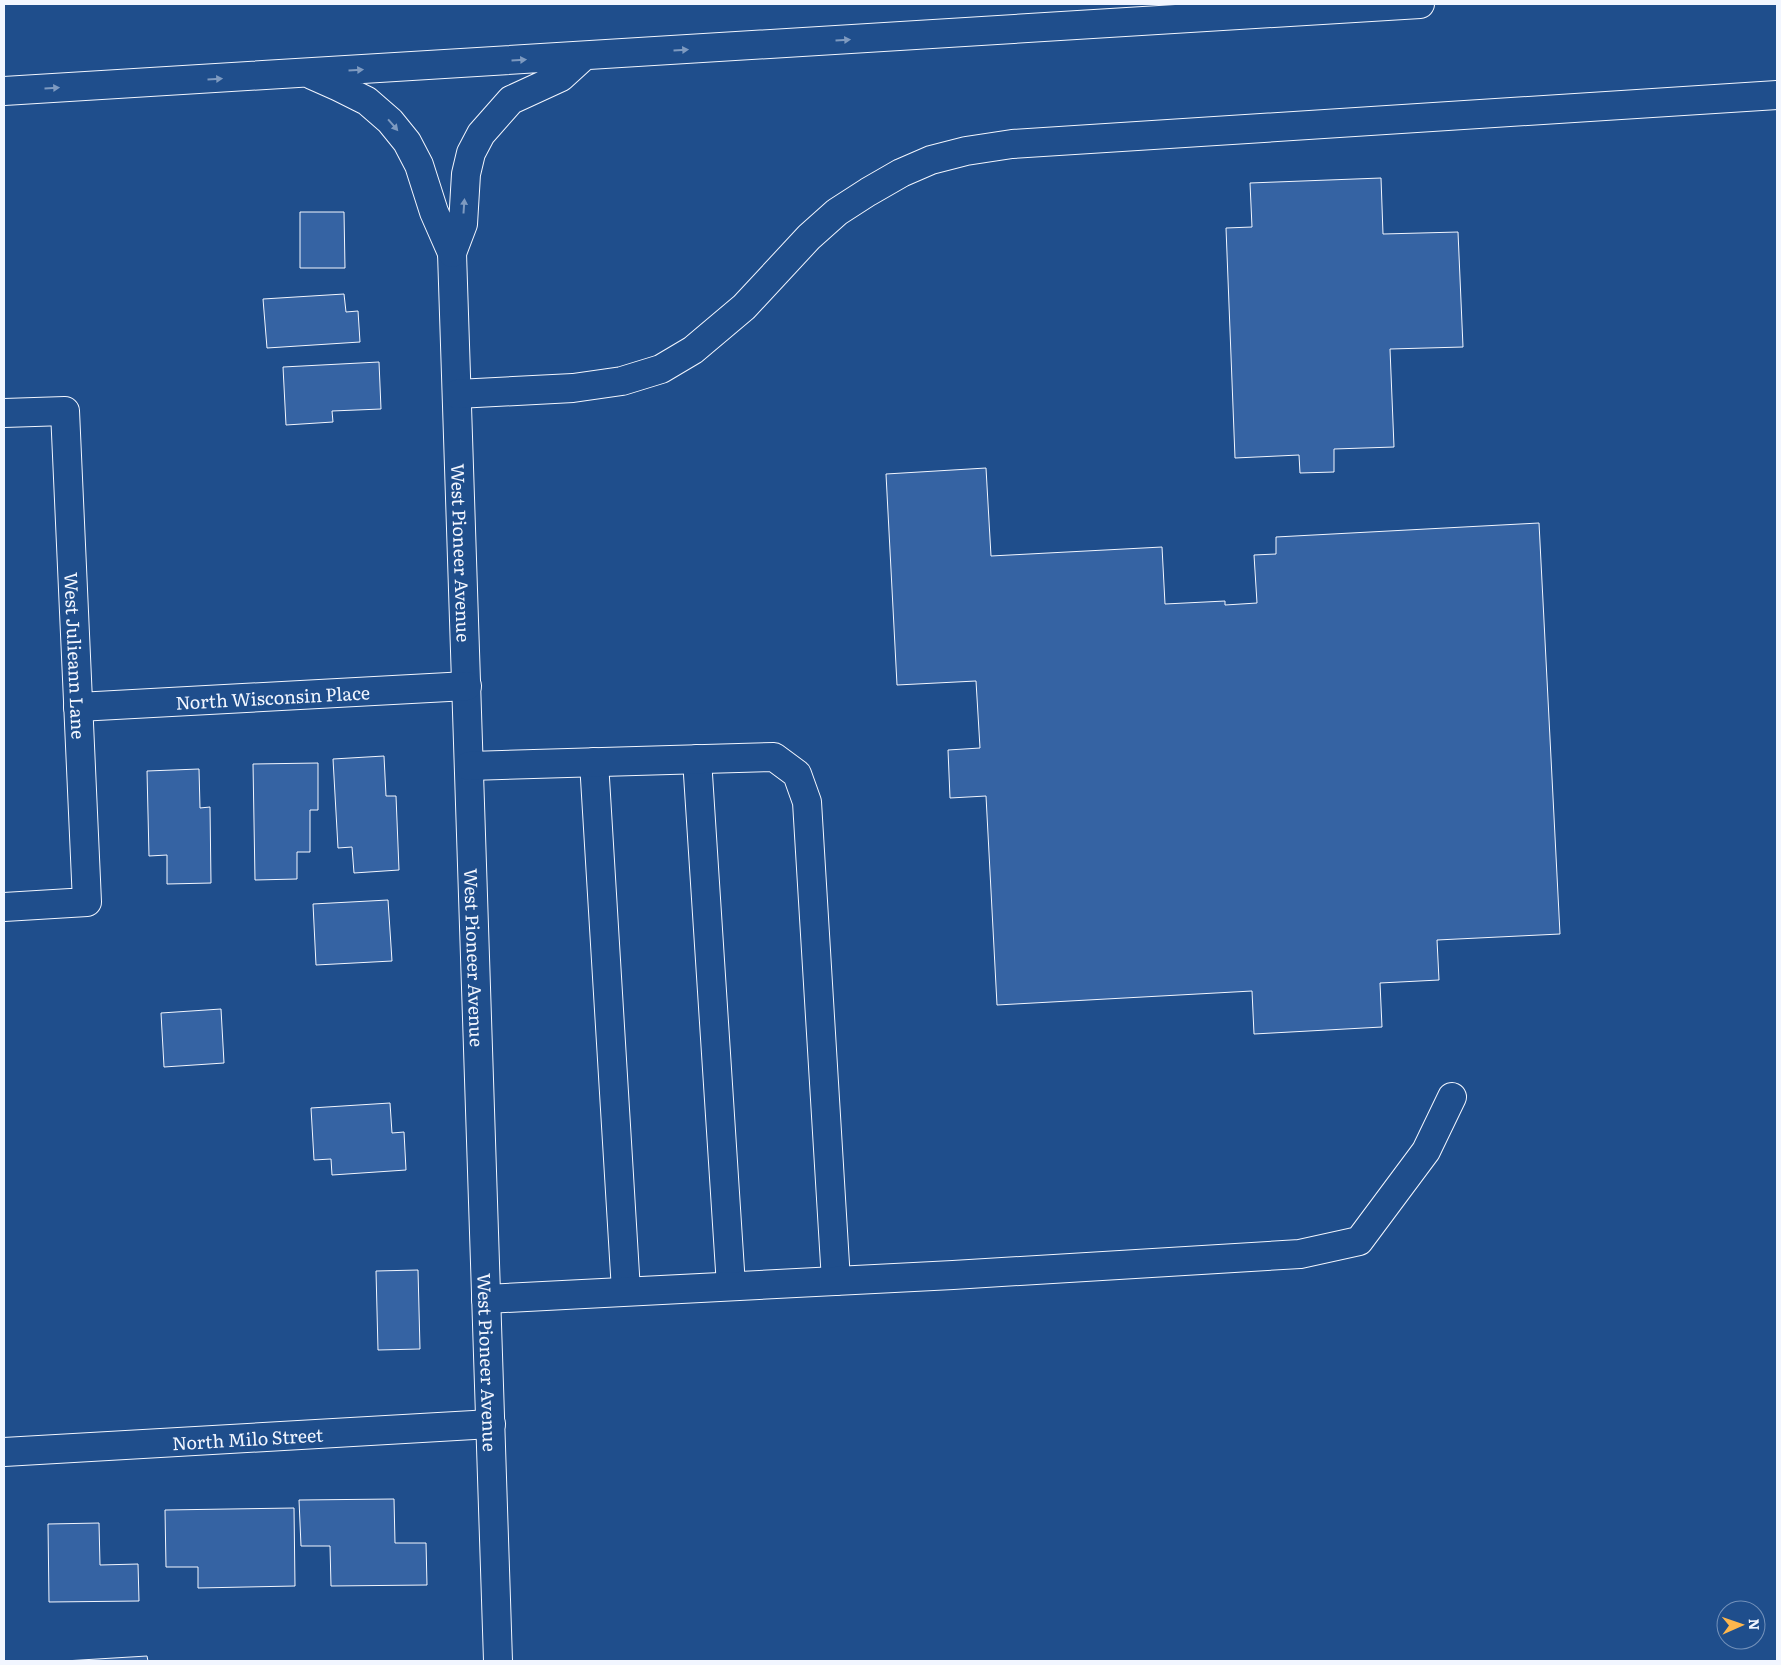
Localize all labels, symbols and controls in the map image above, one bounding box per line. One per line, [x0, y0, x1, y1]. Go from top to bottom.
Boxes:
one-way arrow [835, 36, 851, 44]
one-way arrow [673, 46, 689, 54]
one-way arrow [511, 56, 527, 64]
one-way arrow [349, 66, 365, 74]
one-way arrow [207, 74, 223, 82]
one-way arrow [45, 84, 61, 92]
one-way arrow [387, 119, 399, 131]
one-way arrow [460, 198, 468, 214]
street label: West Pioneer Avenue [445, 463, 478, 643]
street label: West Julieann Lane [59, 572, 93, 740]
street label: North Wisconsin Place [175, 678, 371, 715]
street label: West Pioneer Avenue [459, 868, 491, 1047]
street label: West Pioneer Avenue [472, 1273, 505, 1452]
street label: North Milo Street [171, 1420, 325, 1456]
north arrow [1716, 1600, 1766, 1650]
text: N [1745, 1618, 1765, 1631]

